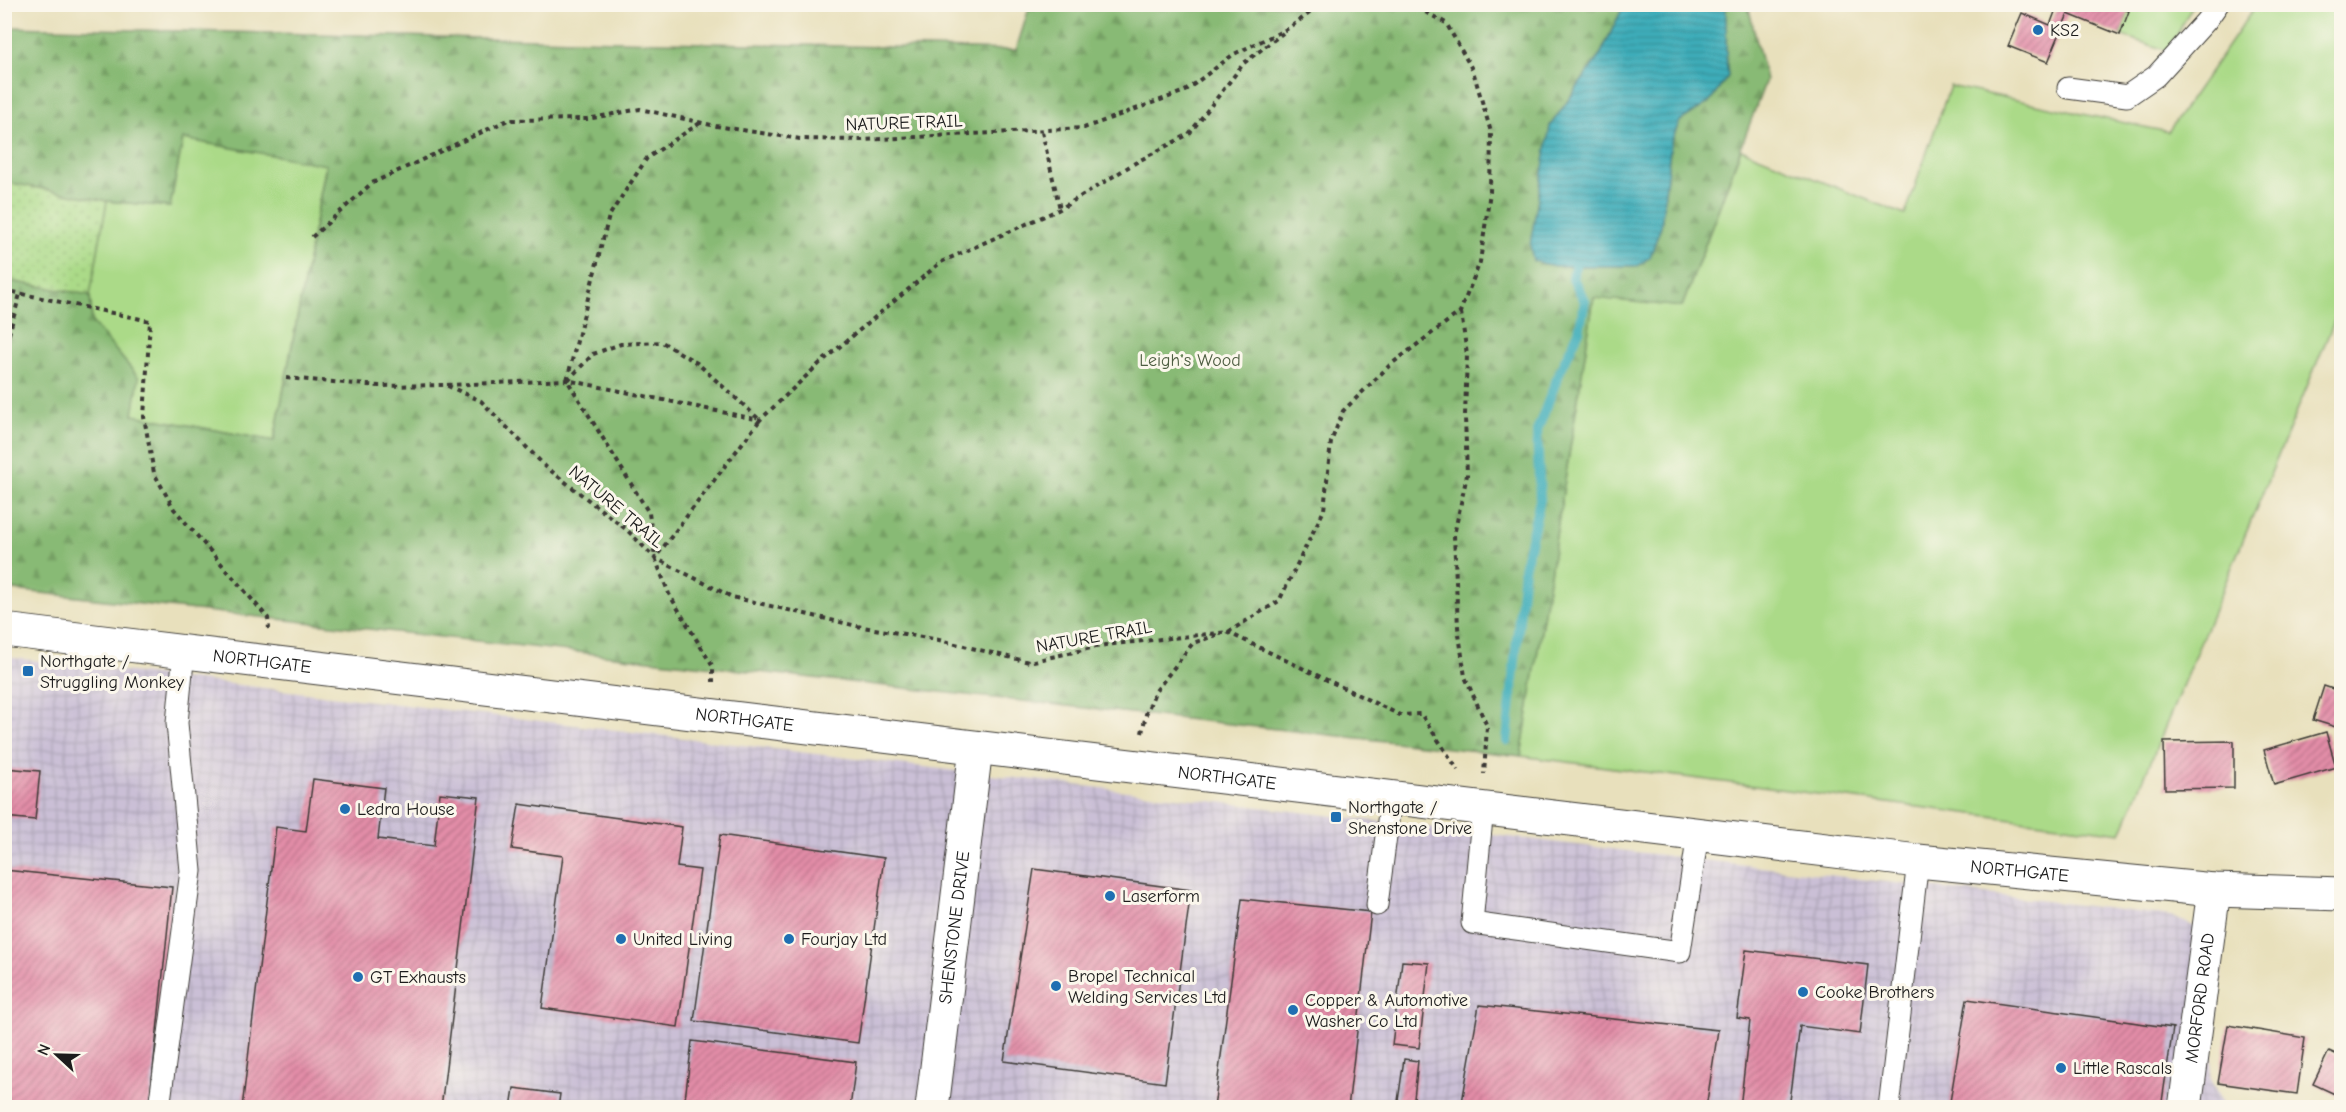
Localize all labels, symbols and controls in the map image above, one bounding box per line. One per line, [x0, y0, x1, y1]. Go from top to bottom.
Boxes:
place label: KS2 [2050, 20, 2079, 41]
marker: KS2 [2031, 23, 2045, 37]
street label: NATURE TRAIL [845, 110, 963, 136]
park label: Leigh's Wood [1139, 350, 1241, 371]
street label: NATURE TRAIL [564, 461, 668, 553]
street label: NATURE TRAIL [1035, 616, 1153, 658]
street label: NORTHGATE [212, 645, 313, 678]
place label: Northgate / Struggling Monkey [40, 651, 185, 693]
marker: Northgate / Struggling Monkey [21, 664, 35, 678]
street label: NORTHGATE [694, 703, 795, 736]
street label: NORTHGATE [1177, 761, 1278, 794]
place label: Northgate / Shenstone Drive [1348, 797, 1472, 839]
place label: Ledra House [357, 799, 455, 820]
marker: Ledra House [338, 802, 352, 816]
marker: Northgate / Shenstone Drive [1329, 810, 1343, 824]
street label: SHENSTONE DRIVE [934, 850, 974, 1005]
street label: NORTHGATE [1969, 856, 2070, 886]
place label: Laserform [1122, 886, 1200, 907]
marker: Laserform [1103, 889, 1117, 903]
place label: United Living [633, 929, 733, 950]
place label: Fourjay Ltd [801, 929, 887, 950]
marker: United Living [614, 932, 628, 946]
marker: Fourjay Ltd [782, 932, 796, 946]
street label: MORFORD ROAD [2181, 932, 2219, 1064]
place label: Bropel Technical Welding Services Ltd [1068, 966, 1227, 1008]
place label: GT Exhausts [370, 967, 466, 988]
marker: GT Exhausts [351, 970, 365, 984]
marker: Bropel Technical Welding Services Ltd [1049, 979, 1063, 993]
place label: Cooke Brothers [1815, 982, 1934, 1003]
marker: Cooke Brothers [1796, 985, 1810, 999]
place label: Copper & Automotive Washer Co Ltd [1305, 990, 1468, 1032]
marker: Copper & Automotive Washer Co Ltd [1286, 1003, 1300, 1017]
north arrow [27, 1025, 87, 1085]
text: N [34, 1042, 54, 1058]
place label: Little Rascals [2073, 1058, 2172, 1079]
marker: Little Rascals [2054, 1061, 2068, 1075]

